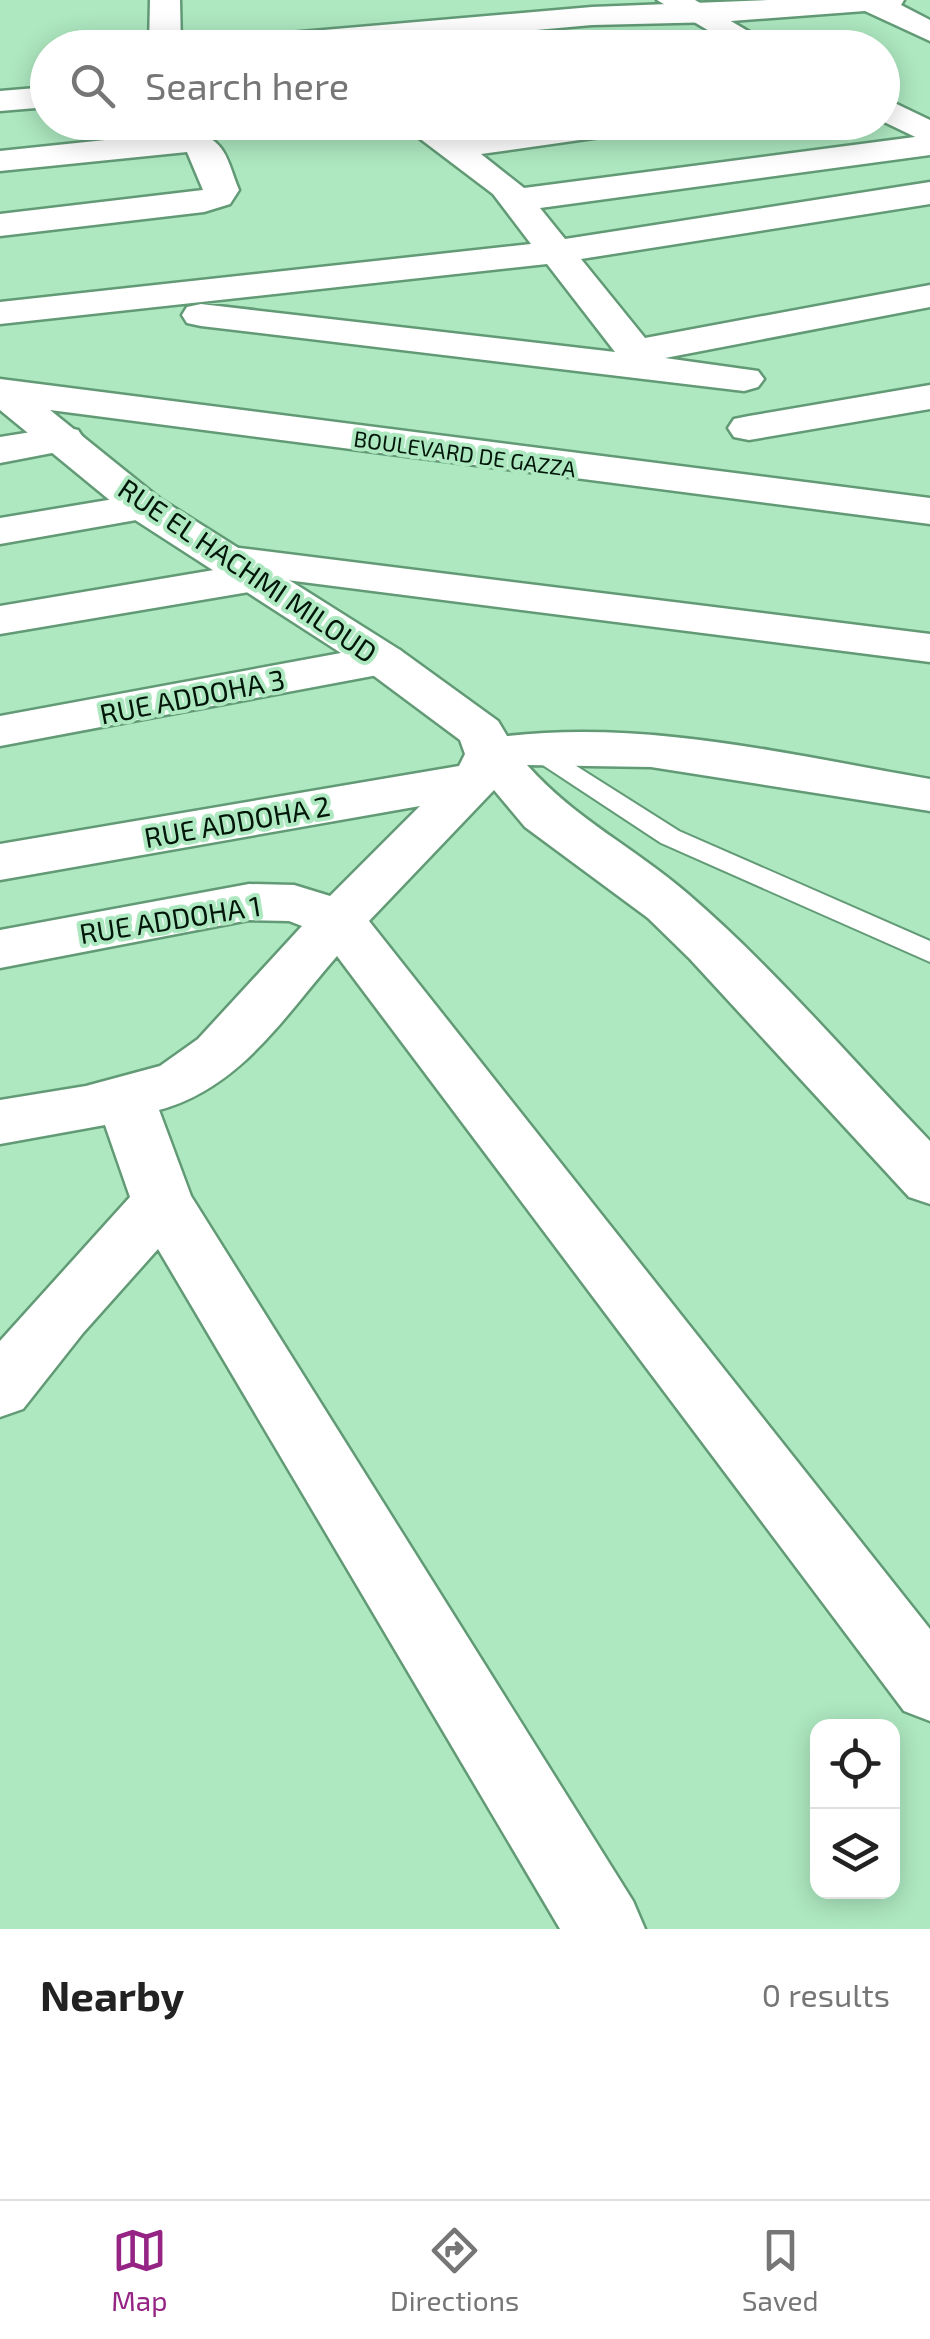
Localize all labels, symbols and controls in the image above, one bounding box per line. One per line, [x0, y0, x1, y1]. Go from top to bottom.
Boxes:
search box [30, 30, 900, 140]
icon: search [65, 58, 120, 113]
text: Search here [145, 62, 349, 108]
street label: BOULEVARD DE GAZZA [352, 425, 578, 482]
street label: RUE EL HACHMI MILOUD [112, 471, 384, 669]
street label: RUE ADDOHA 3 [97, 661, 287, 731]
street label: RUE ADDOHA 2 [142, 788, 332, 854]
street label: RUE ADDOHA 1 [77, 888, 263, 950]
map controls [810, 1719, 900, 1899]
button: locate [810, 1719, 900, 1809]
button: layers [810, 1809, 900, 1899]
text: Nearby [40, 1969, 184, 2019]
text: 0 results [762, 1975, 890, 2013]
tab: Map [111, 2223, 167, 2317]
tab: Directions [390, 2223, 519, 2317]
tab: Saved [742, 2223, 819, 2317]

